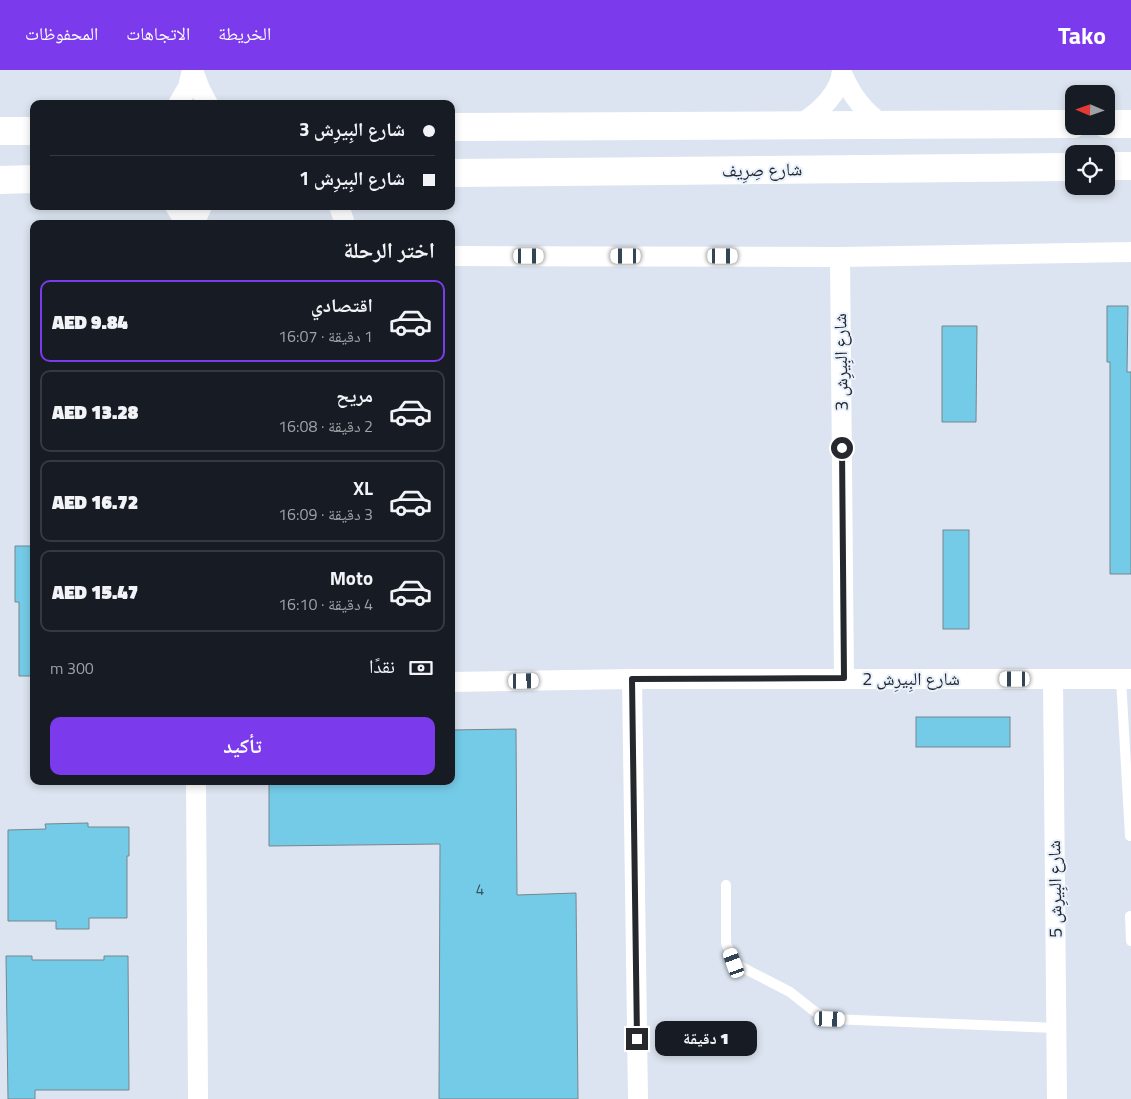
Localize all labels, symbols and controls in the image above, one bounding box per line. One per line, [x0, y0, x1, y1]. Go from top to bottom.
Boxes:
text: Tako [1058, 17, 1106, 53]
text: المحفوظات [25, 20, 98, 47]
text: الاتجاهات [126, 20, 190, 47]
text: الخريطة [218, 20, 271, 47]
north arrow [1065, 85, 1115, 135]
map controls [1065, 85, 1115, 195]
text: شارع البِيرِش 3 [299, 114, 405, 143]
button: locate [1065, 145, 1115, 195]
street label: شارع صِرِيف [722, 155, 802, 184]
text: شارع البِيرِش 1 [299, 163, 405, 192]
text: اختر الرحلة [343, 233, 435, 267]
car [514, 249, 544, 264]
car [611, 249, 641, 264]
car [708, 249, 738, 264]
text: اقتصادي [311, 290, 373, 319]
icon: car [388, 299, 433, 344]
text: AED 9.84 [52, 307, 128, 336]
street label: شارع البِيرِش 3 [826, 313, 855, 411]
text: 1 دقيقة · 16:07 [278, 324, 373, 348]
text: مريح [336, 380, 373, 409]
icon: car [388, 389, 433, 434]
text: AED 13.28 [52, 397, 138, 426]
text: 2 دقيقة · 16:08 [278, 414, 373, 438]
route start [831, 437, 853, 459]
text: XL [353, 473, 373, 502]
icon: car [388, 479, 433, 524]
text: AED 16.72 [52, 487, 138, 516]
text: 3 دقيقة · 16:09 [278, 502, 373, 526]
text: Moto [330, 563, 373, 592]
icon: car [388, 569, 433, 614]
text: AED 15.47 [52, 577, 138, 606]
text: 4 دقيقة · 16:10 [278, 592, 373, 616]
text: نقدًا [369, 651, 395, 680]
icon: cash [407, 654, 435, 682]
text: 300 m [50, 656, 94, 680]
street label: شارع البِيرِش 2 [862, 665, 960, 692]
car [1000, 672, 1030, 687]
car [508, 673, 539, 689]
button: تأكيد [50, 717, 435, 775]
street label: شارع البِيرِش 5 [1040, 840, 1069, 938]
house number: 4 [476, 878, 484, 901]
car [721, 946, 746, 980]
car [814, 1011, 845, 1027]
callout: 1 دقيقة [654, 1022, 757, 1056]
text: 1 دقيقة [683, 1026, 729, 1050]
route end [626, 1028, 648, 1050]

